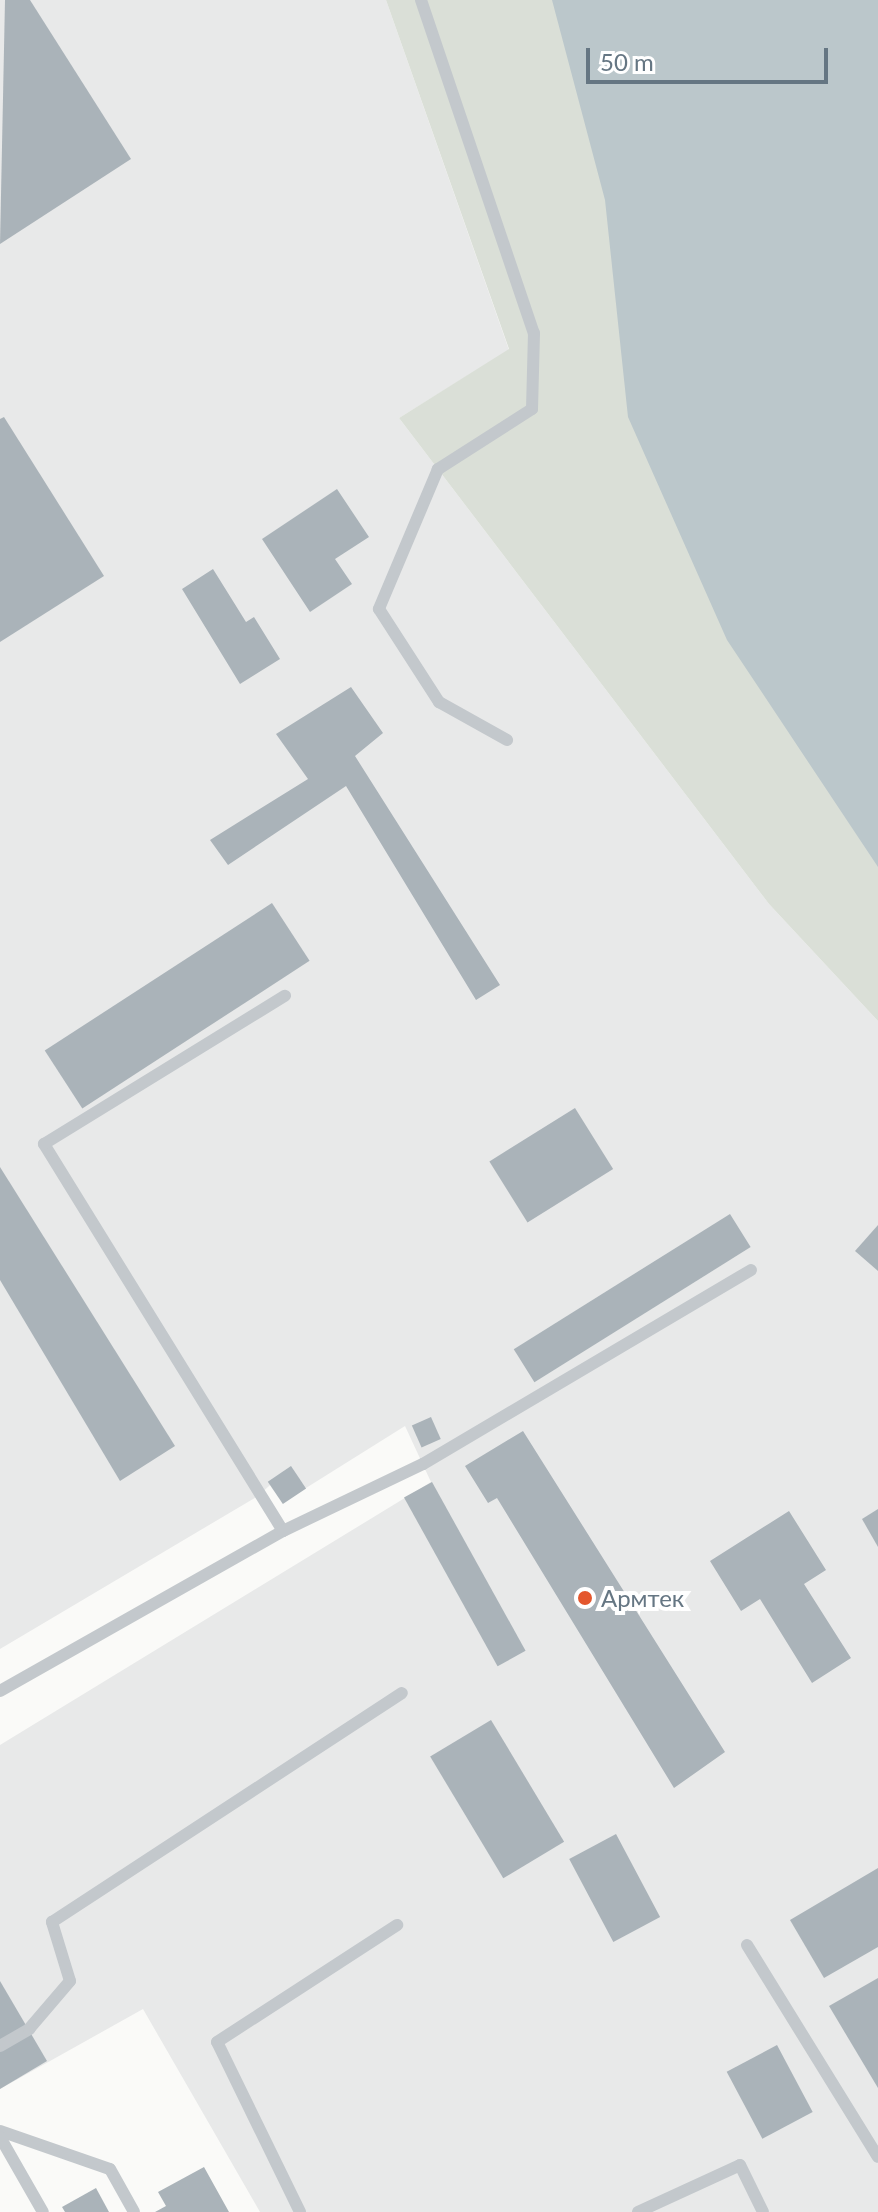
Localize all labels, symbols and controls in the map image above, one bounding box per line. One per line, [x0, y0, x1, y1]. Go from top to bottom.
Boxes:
scale bar [590, 32, 832, 82]
text: 50 m [600, 47, 654, 76]
place label: Армтек [601, 1584, 684, 1612]
marker: Армтек [576, 1589, 594, 1607]

